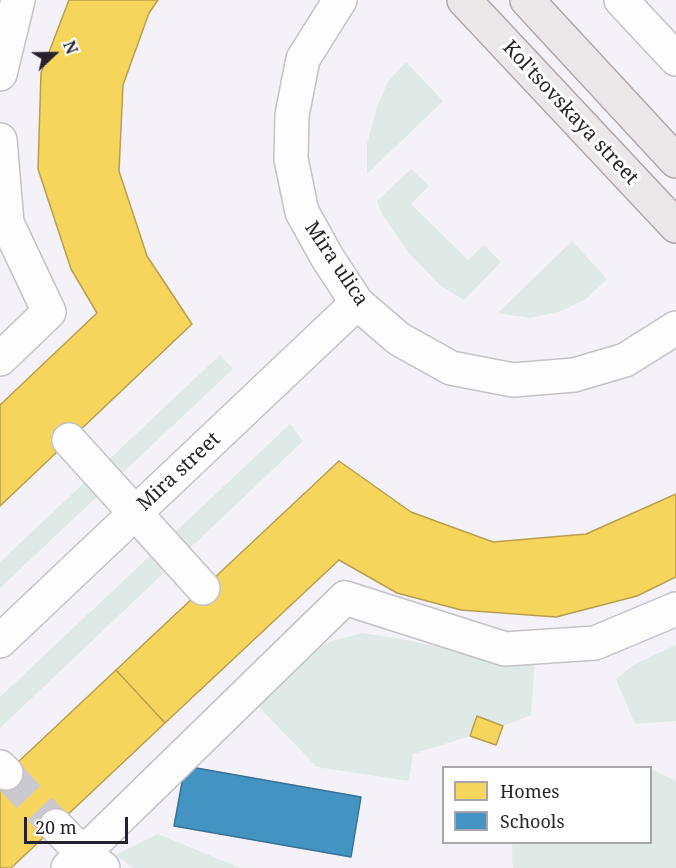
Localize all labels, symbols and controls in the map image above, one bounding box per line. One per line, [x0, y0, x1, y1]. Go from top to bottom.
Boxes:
north arrow [24, 24, 84, 84]
street label: Kol'tsovskaya street [497, 36, 643, 190]
text: N [58, 37, 83, 57]
street label: Mira ulica [299, 217, 373, 311]
street label: Mira street [133, 428, 225, 516]
legend [442, 766, 652, 844]
text: Homes [500, 779, 559, 803]
scale bar [27, 805, 130, 843]
text: Schools [500, 809, 565, 833]
text: 20 m [35, 815, 77, 839]

